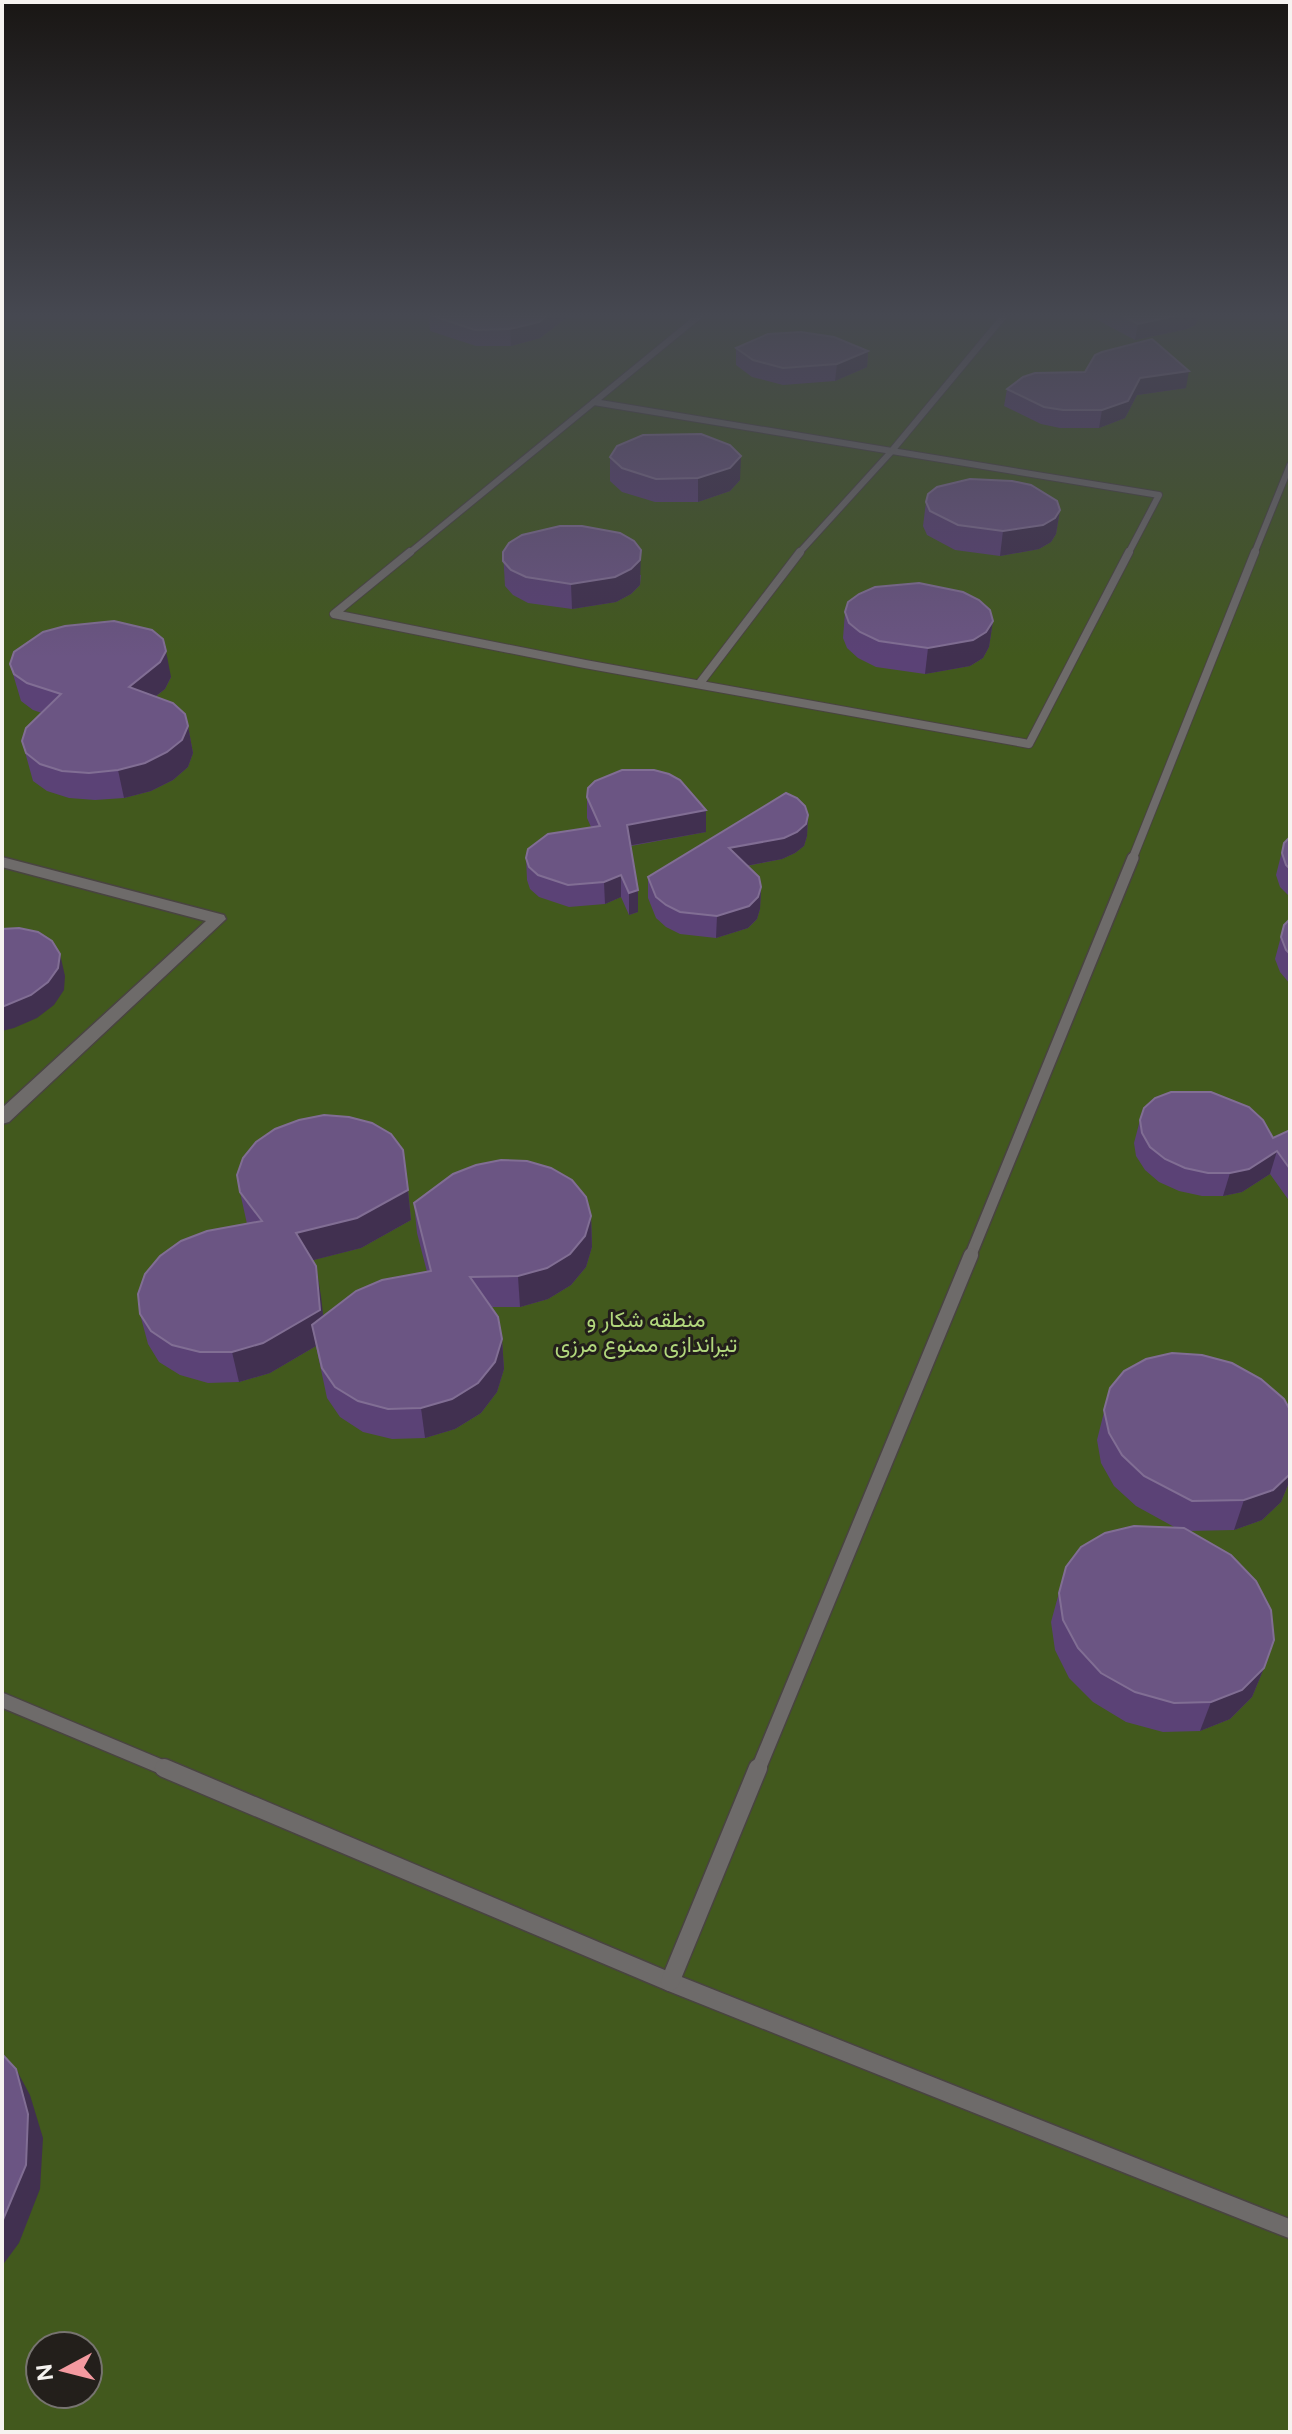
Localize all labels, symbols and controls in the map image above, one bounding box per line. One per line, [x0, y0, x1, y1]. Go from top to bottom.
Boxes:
park label: منطقه شکار و تیراندازی ممنوع مرزی [555, 1306, 738, 1359]
north arrow [24, 2330, 104, 2410]
text: N [30, 2362, 59, 2382]

